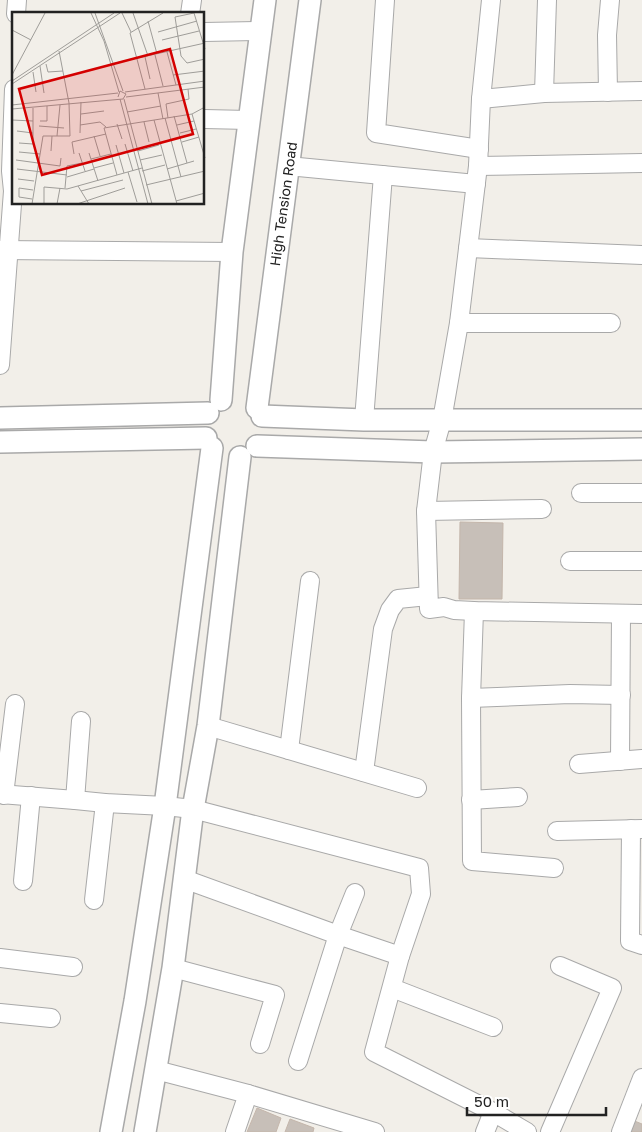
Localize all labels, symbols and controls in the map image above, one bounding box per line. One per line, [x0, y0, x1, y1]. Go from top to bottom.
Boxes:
inset map [12, 12, 205, 205]
street label: High Tension Road [266, 141, 300, 267]
scale bar [467, 1084, 606, 1116]
text: 50 m [474, 1092, 509, 1110]

